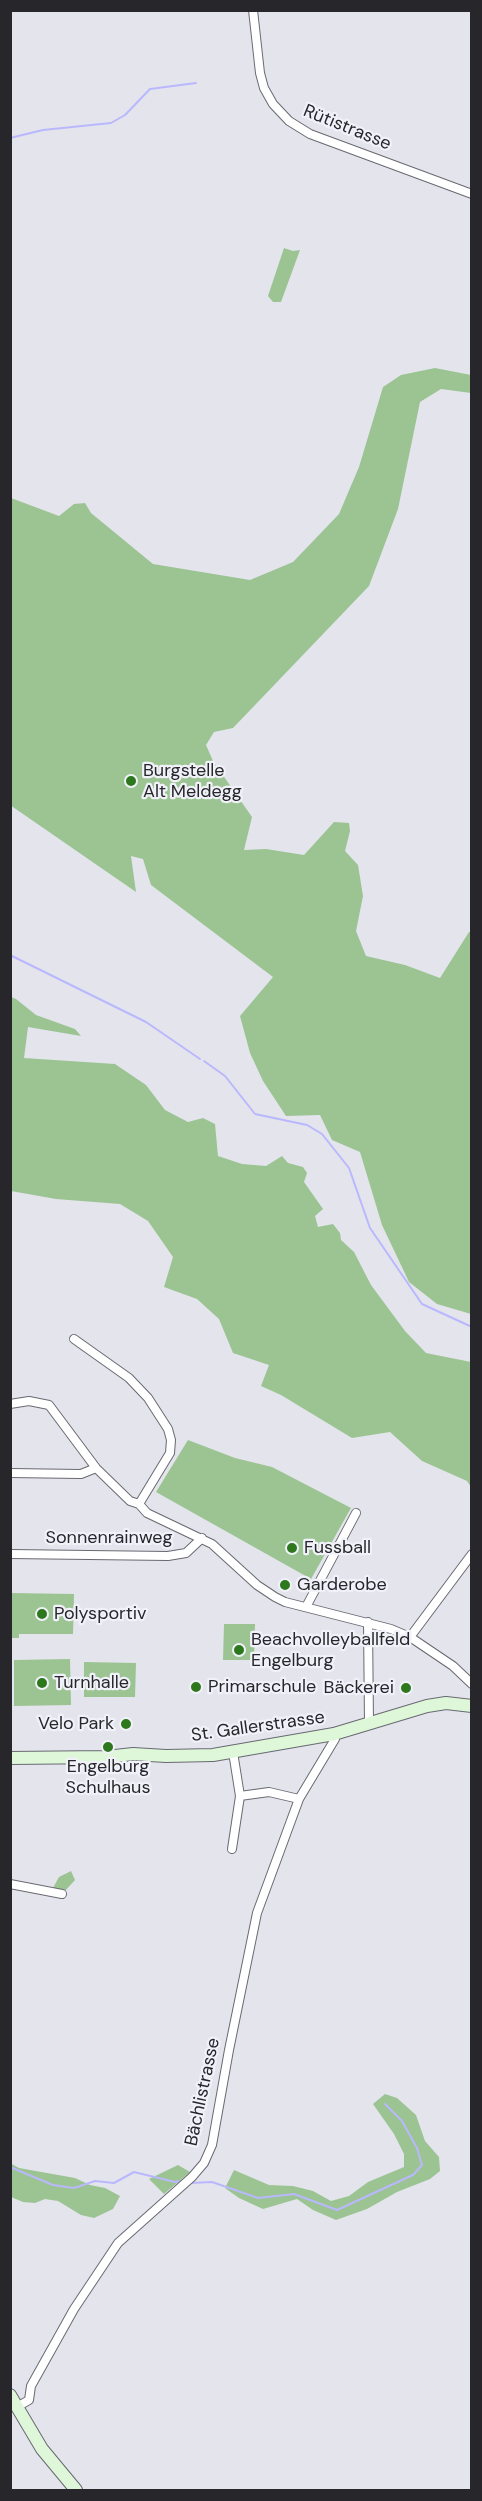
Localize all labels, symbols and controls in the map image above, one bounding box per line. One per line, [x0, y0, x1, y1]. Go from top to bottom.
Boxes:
street label: Rütistrasse [300, 101, 394, 155]
place label: Burgstelle Alt Meldegg [143, 760, 242, 802]
marker: Burgstelle Alt Meldegg [124, 774, 138, 788]
street label: Sonnenrainweg [45, 1527, 173, 1549]
place label: Fussball [304, 1537, 371, 1559]
marker: Fussball [285, 1541, 299, 1555]
place label: Garderobe [297, 1574, 387, 1596]
marker: Garderobe [278, 1578, 292, 1592]
place label: Polysportiv [54, 1603, 147, 1625]
marker: Polysportiv [35, 1607, 49, 1621]
place label: Beachvolleyballfeld Engelburg [251, 1629, 410, 1672]
marker: Beachvolleyballfeld Engelburg [232, 1643, 246, 1657]
place label: Turnhalle [54, 1672, 129, 1694]
marker: Turnhalle [35, 1676, 49, 1690]
place label: Primarschule [208, 1676, 316, 1698]
place label: Bäckerei [324, 1677, 394, 1699]
marker: Primarschule [189, 1680, 203, 1694]
marker: Bäckerei [399, 1681, 413, 1695]
street label: St. Gallerstrasse [190, 1707, 326, 1747]
place label: Velo Park [38, 1713, 114, 1735]
marker: Velo Park [119, 1717, 133, 1731]
marker: Engelburg Schulhaus [101, 1740, 115, 1754]
place label: Engelburg Schulhaus [66, 1756, 150, 1798]
street label: Bächlistrasse [181, 2036, 225, 2148]

